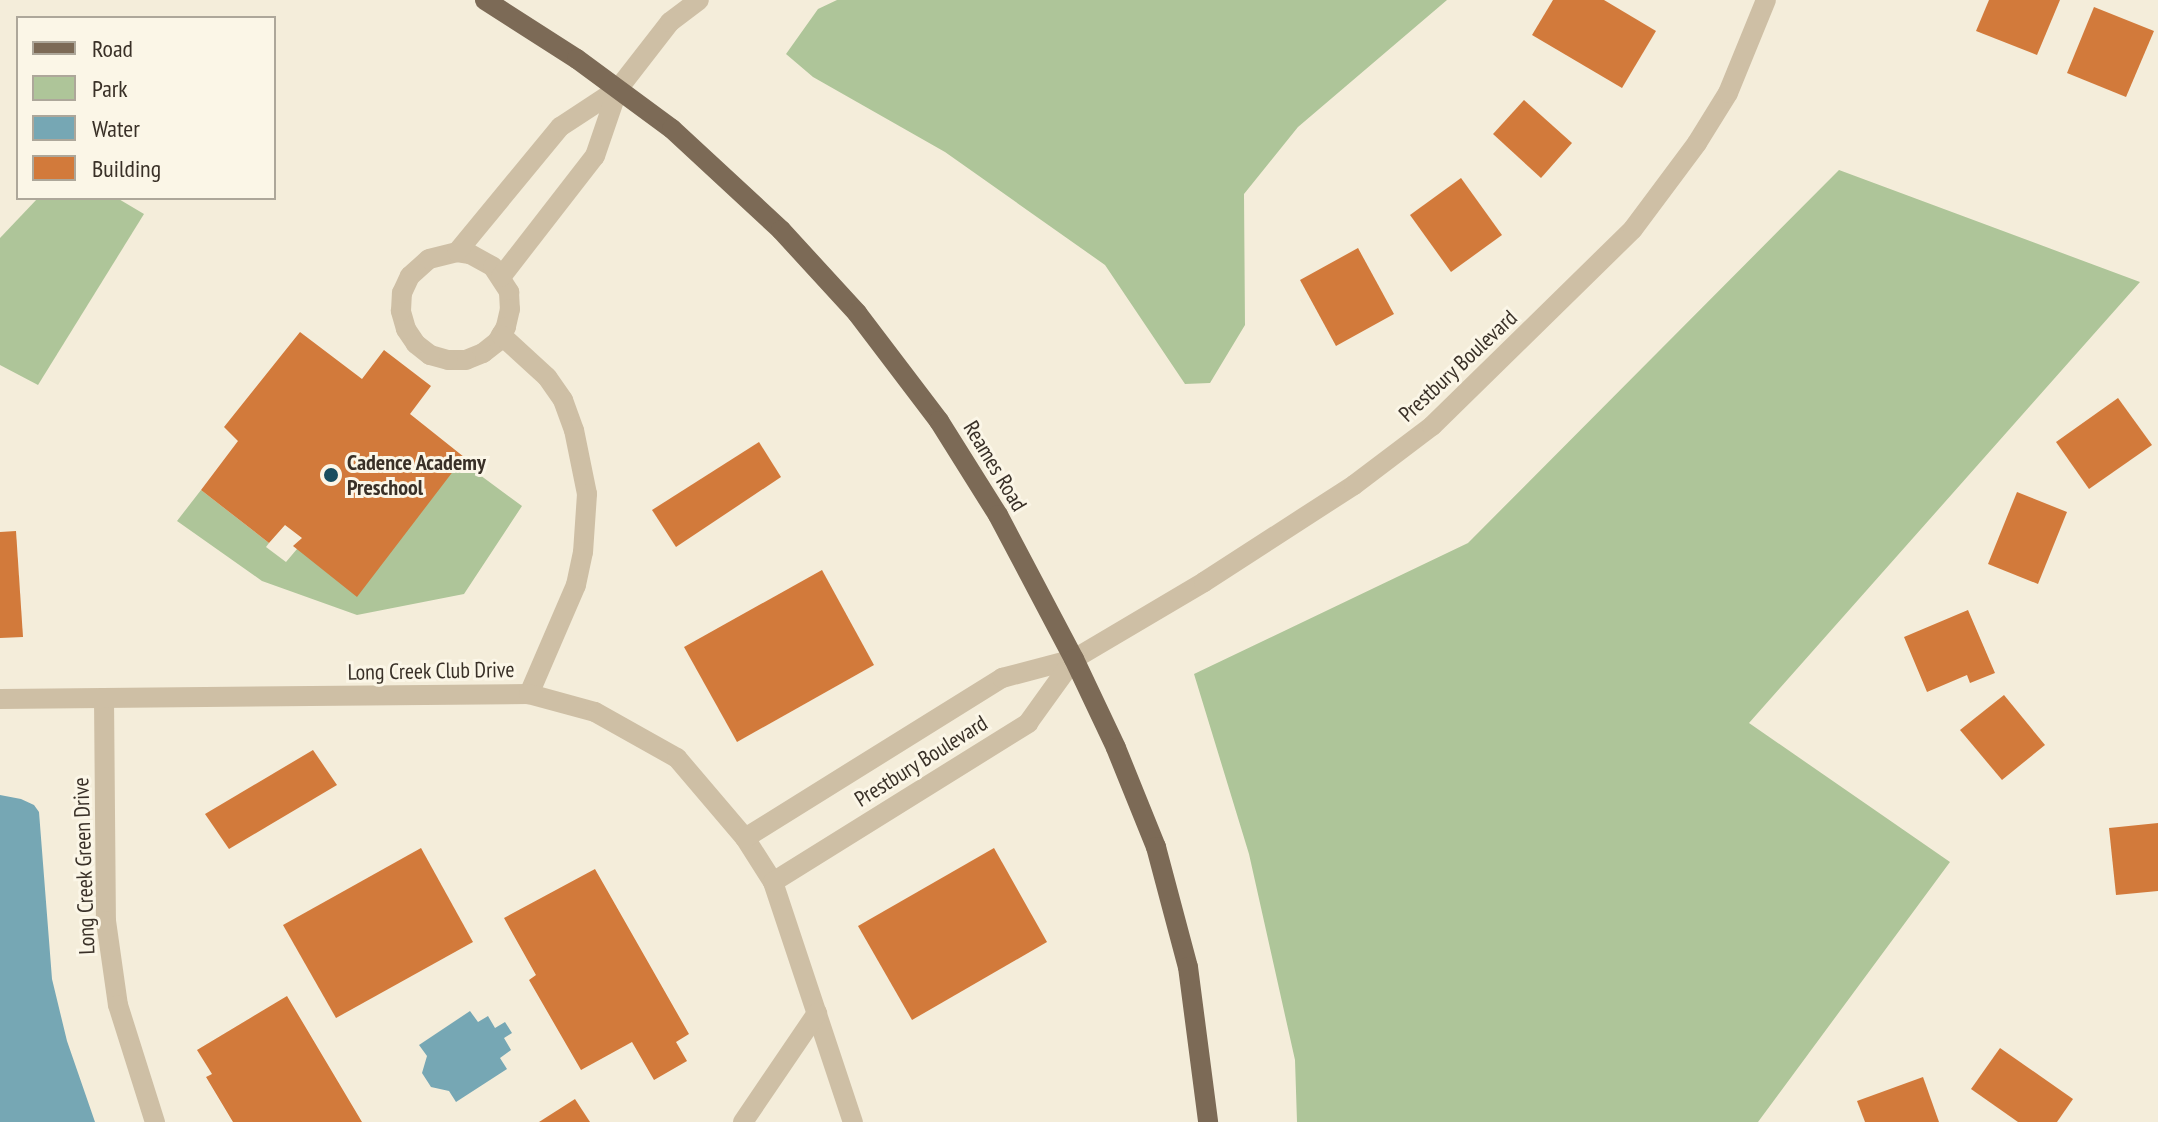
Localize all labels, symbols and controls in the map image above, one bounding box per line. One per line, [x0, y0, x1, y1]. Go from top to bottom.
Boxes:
legend [16, 16, 276, 200]
text: Road [92, 33, 133, 64]
text: Park [92, 73, 128, 104]
text: Water [92, 113, 140, 144]
text: Building [92, 153, 161, 184]
street label: Prestbury Boulevard [1393, 304, 1523, 428]
street label: Reames Road [958, 416, 1032, 516]
place label: Cadence Academy Preschool [347, 449, 486, 500]
marker: Cadence Academy Preschool [322, 466, 340, 484]
street label: Long Creek Club Drive [347, 656, 515, 686]
street label: Prestbury Boulevard [849, 709, 993, 813]
street label: Long Creek Green Drive [68, 777, 100, 955]

